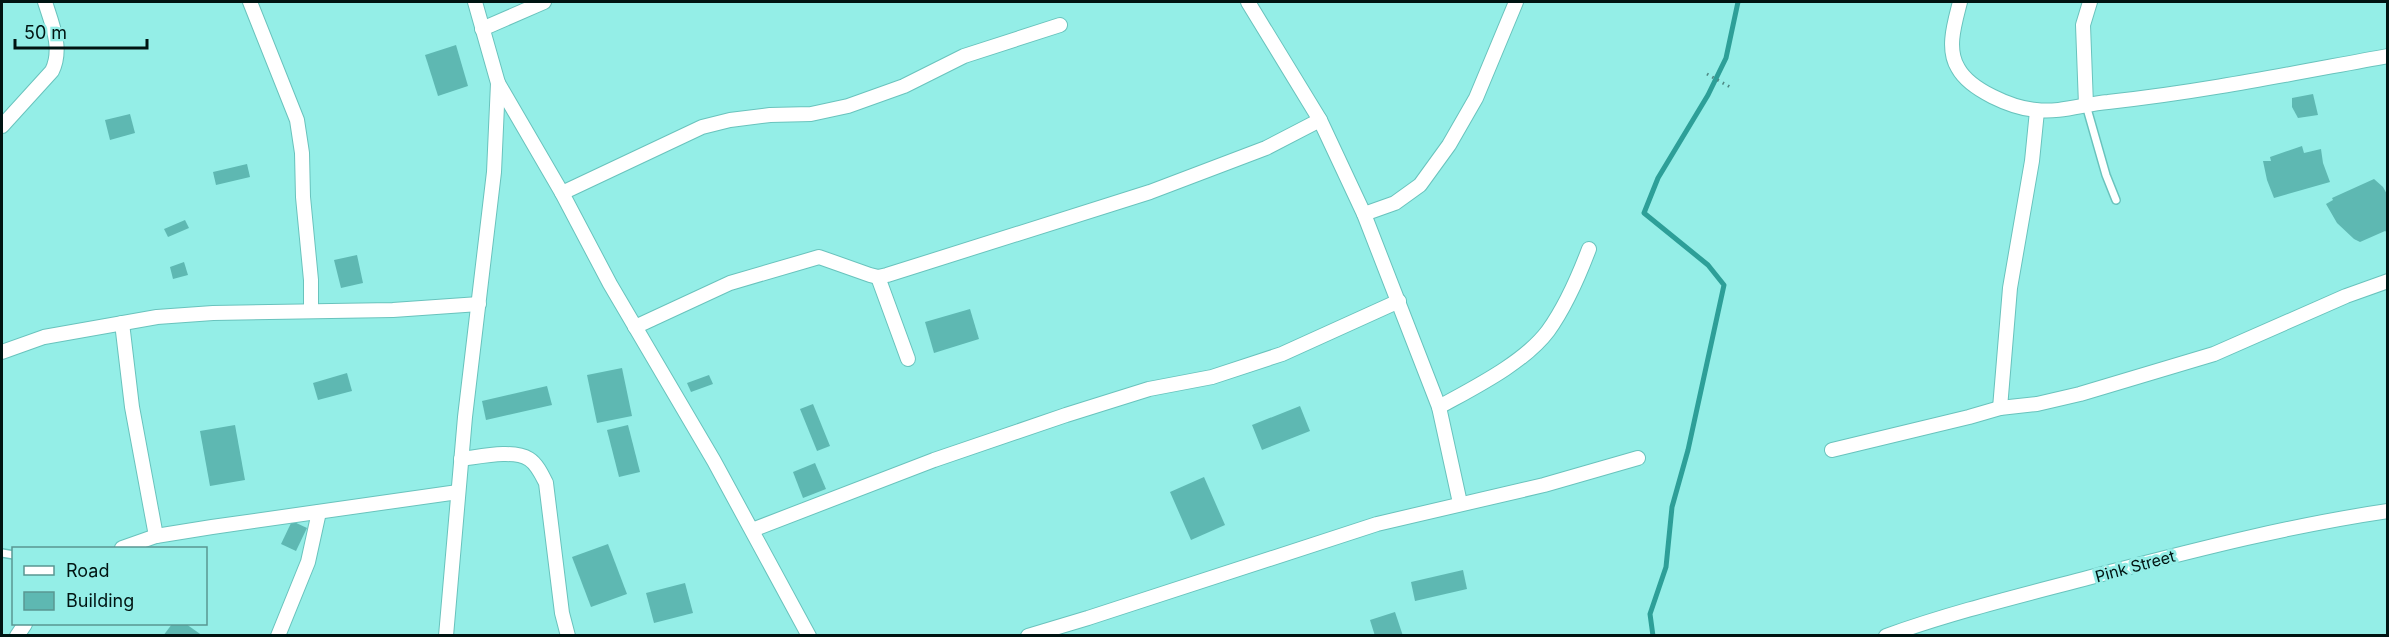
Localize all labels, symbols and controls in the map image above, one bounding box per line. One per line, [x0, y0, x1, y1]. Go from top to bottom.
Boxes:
scale bar [15, 12, 147, 50]
text: 50 m [24, 22, 67, 43]
street label: Pink Street [2093, 546, 2177, 586]
legend [12, 547, 207, 625]
text: Road [66, 560, 109, 581]
text: Building [66, 590, 134, 611]

